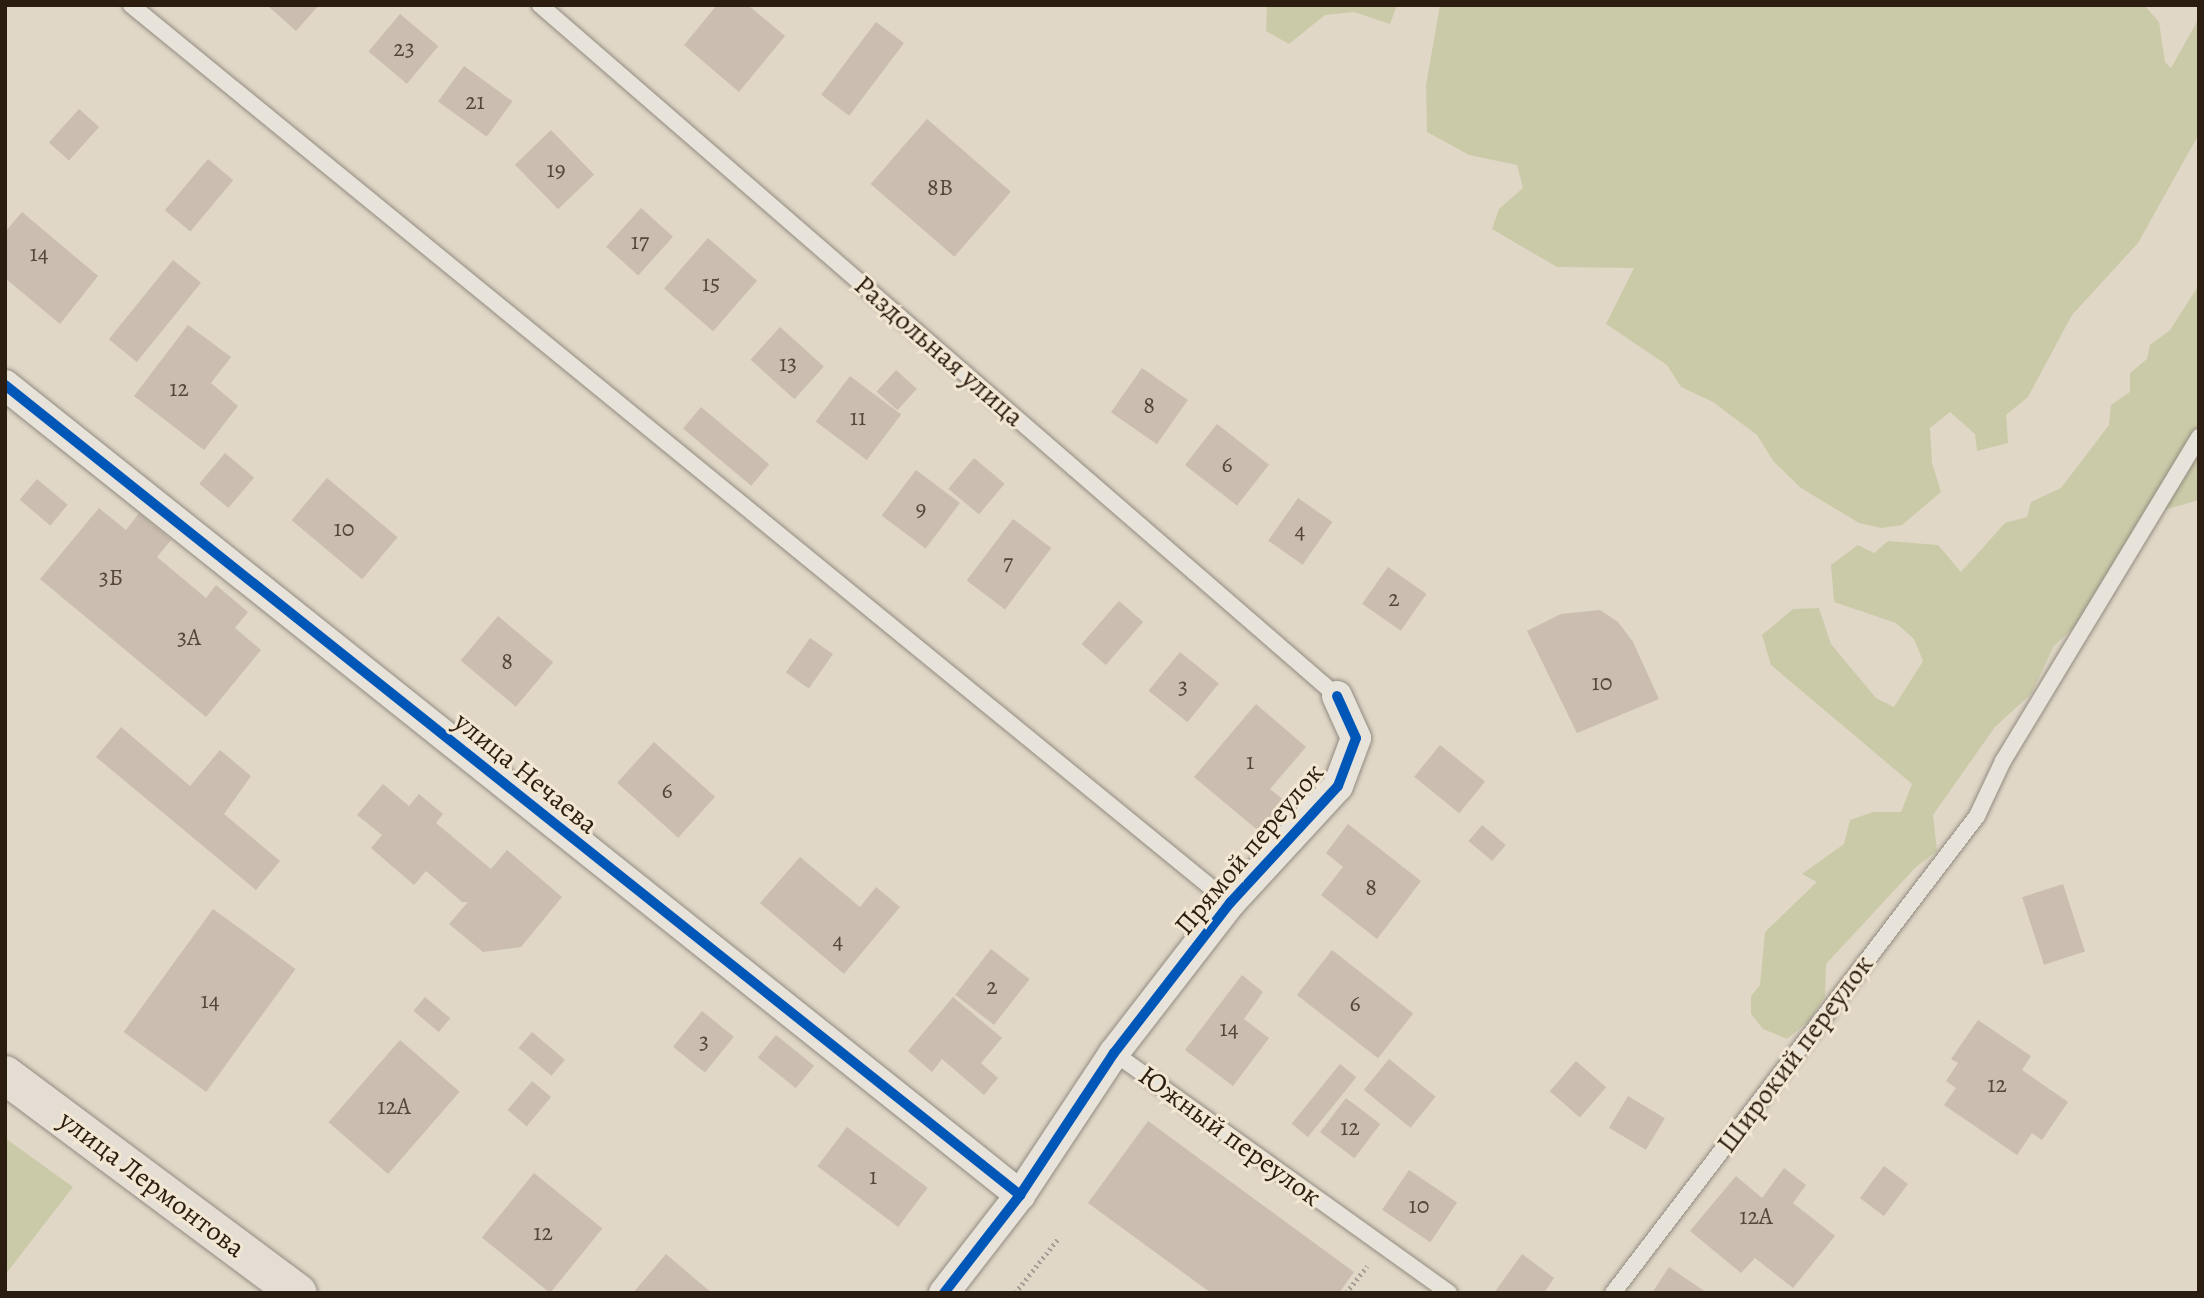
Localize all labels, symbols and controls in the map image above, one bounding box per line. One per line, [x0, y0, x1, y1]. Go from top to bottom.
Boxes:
house number: 23 [393, 35, 415, 63]
house number: 21 [465, 88, 485, 116]
house number: 19 [546, 156, 566, 184]
house number: 8В [927, 174, 953, 202]
house number: 17 [631, 228, 649, 256]
house number: 14 [29, 240, 49, 268]
street label: Раздольная улица [847, 268, 1031, 434]
house number: 15 [702, 270, 720, 298]
house number: 13 [779, 350, 797, 378]
house number: 12 [169, 375, 189, 403]
house number: 8 [1143, 392, 1155, 420]
house number: 11 [850, 404, 866, 432]
house number: 6 [1221, 451, 1233, 479]
house number: 9 [916, 495, 926, 523]
house number: 10 [334, 515, 354, 543]
house number: 4 [1295, 517, 1305, 545]
house number: 7 [1003, 549, 1013, 577]
house number: 3Б [99, 564, 123, 592]
house number: 2 [1388, 585, 1400, 613]
house number: 3А [177, 624, 201, 652]
house number: 8 [501, 648, 513, 676]
house number: 10 [1592, 669, 1612, 697]
house number: 3 [1178, 673, 1188, 701]
street label: улица Нечаева [447, 705, 605, 841]
house number: 1 [1246, 748, 1254, 776]
street label: Прямой переулок [1167, 756, 1331, 942]
house number: 6 [661, 777, 673, 805]
house number: 8 [1365, 874, 1377, 902]
house number: 4 [833, 927, 843, 955]
street label: Широкий переулок [1710, 948, 1880, 1160]
house number: 2 [986, 973, 998, 1001]
house number: 14 [200, 987, 220, 1015]
house number: 6 [1349, 990, 1361, 1018]
house number: 14 [1219, 1015, 1239, 1043]
house number: 3 [699, 1028, 709, 1056]
street label: Южный переулок [1132, 1059, 1328, 1213]
house number: 12 [1987, 1071, 2007, 1099]
house number: 12А [377, 1093, 411, 1121]
street label: улица Лермонтова [52, 1103, 252, 1265]
house number: 12 [1340, 1114, 1360, 1142]
house number: 1 [869, 1163, 877, 1191]
house number: 10 [1409, 1192, 1429, 1220]
house number: 12А [1739, 1203, 1773, 1231]
house number: 12 [533, 1219, 553, 1247]

